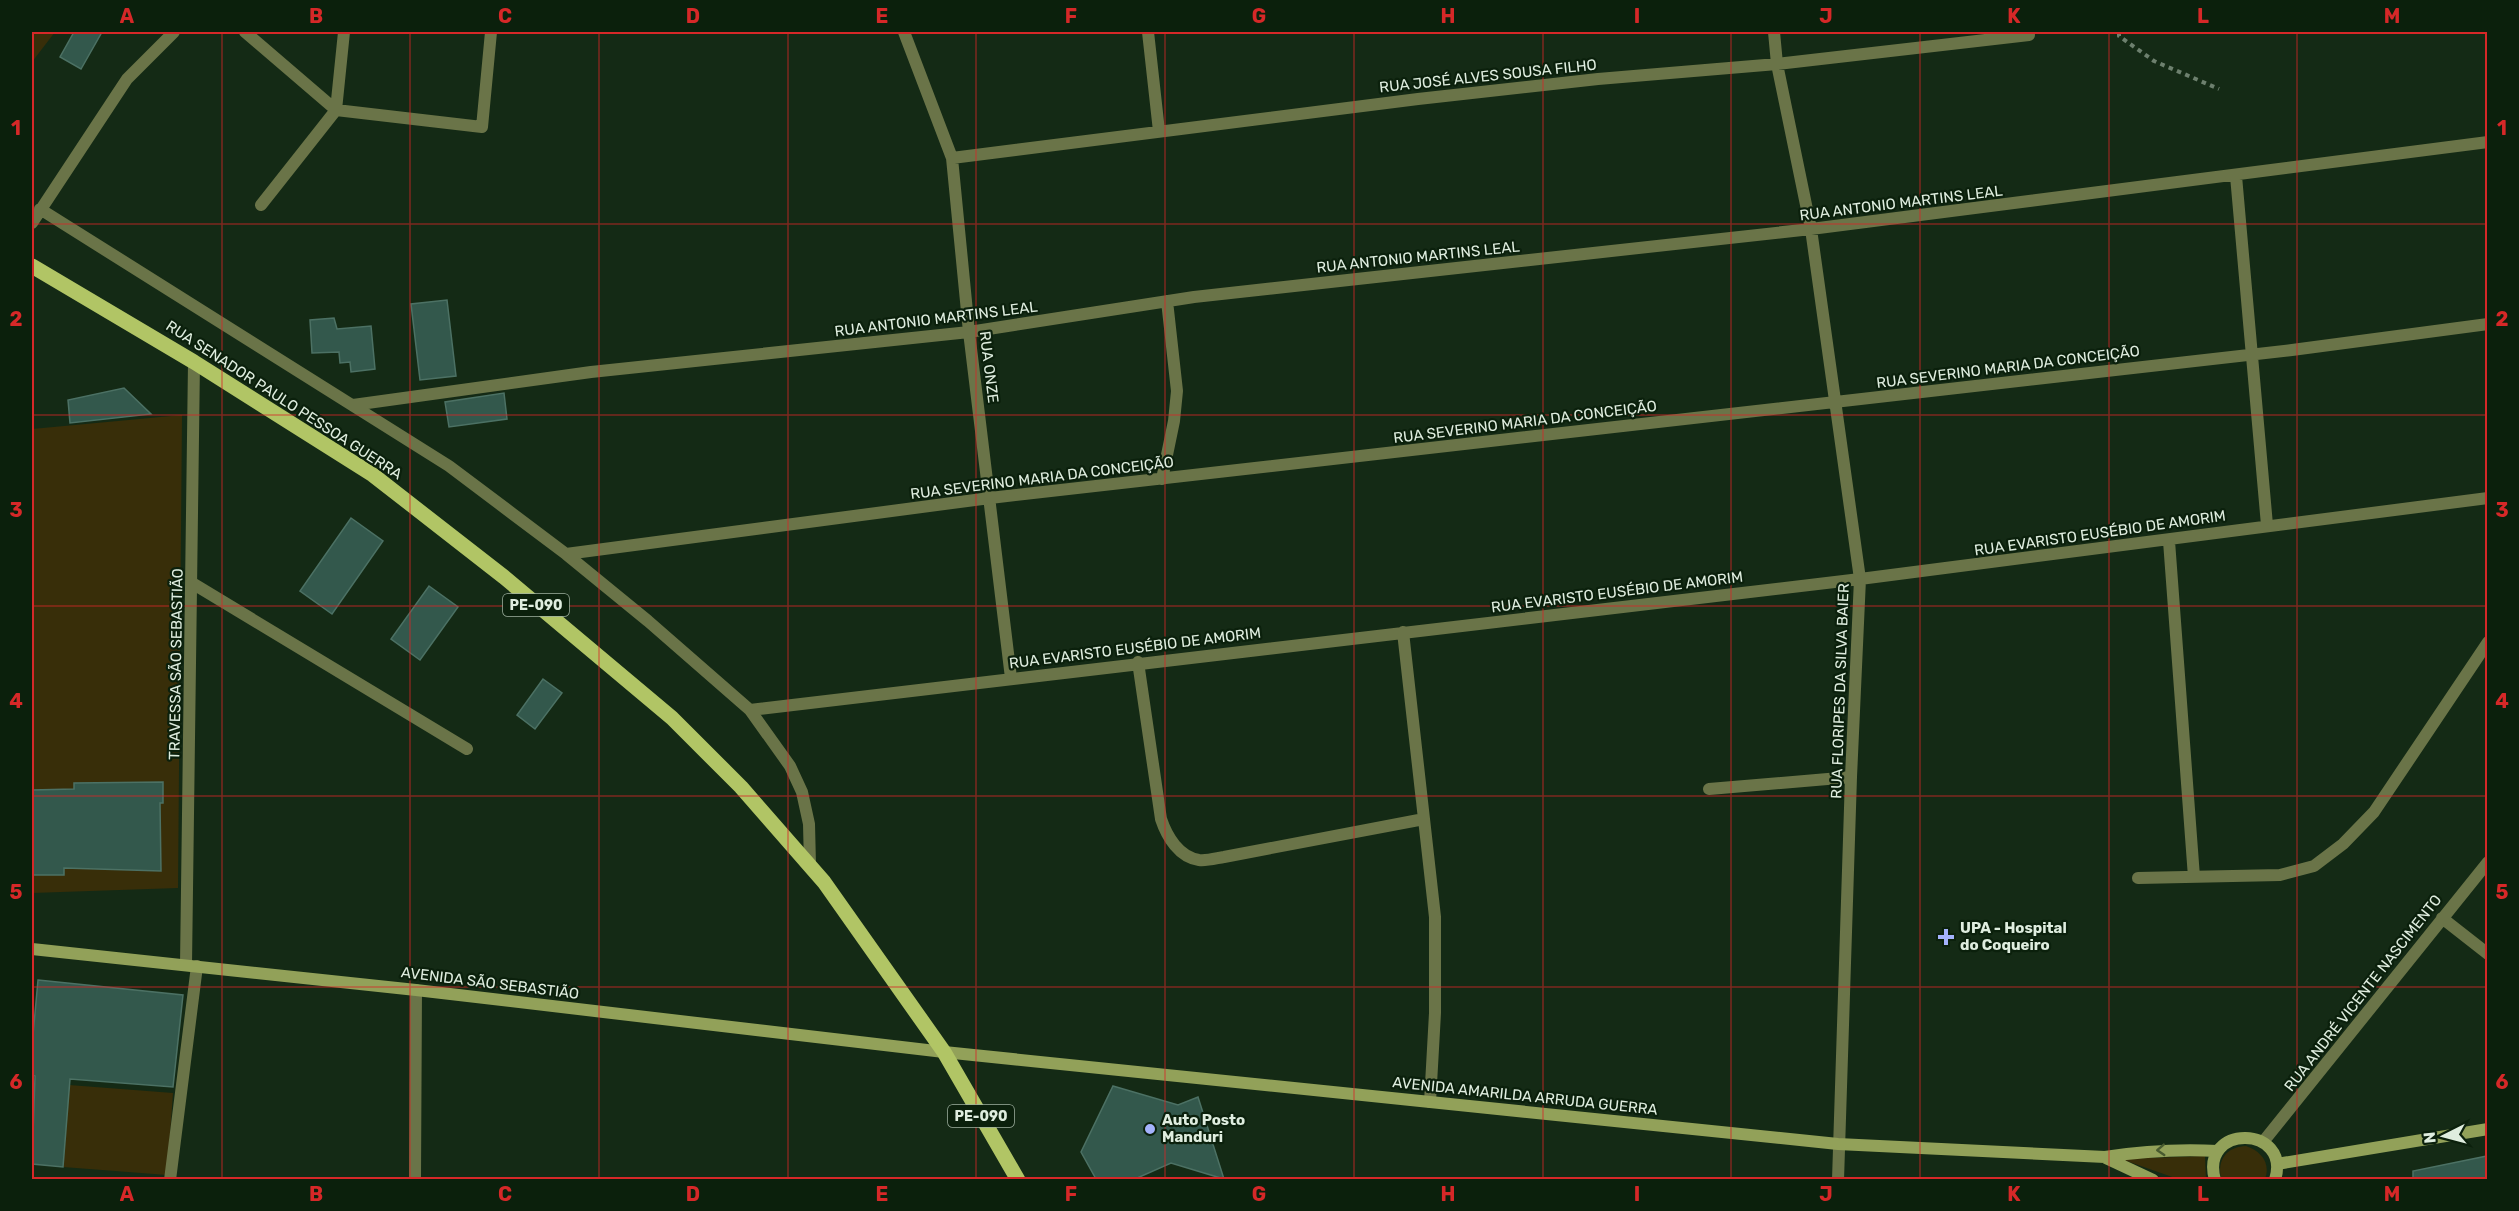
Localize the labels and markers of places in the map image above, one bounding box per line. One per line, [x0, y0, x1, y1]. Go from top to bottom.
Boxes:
place label: UPA - Hospital do Coqueiro [1960, 919, 2067, 954]
marker: UPA - Hospital do Coqueiro [1937, 928, 1955, 946]
place label: Auto Posto Manduri [1162, 1111, 1245, 1146]
marker: Auto Posto Manduri [1143, 1122, 1157, 1136]

